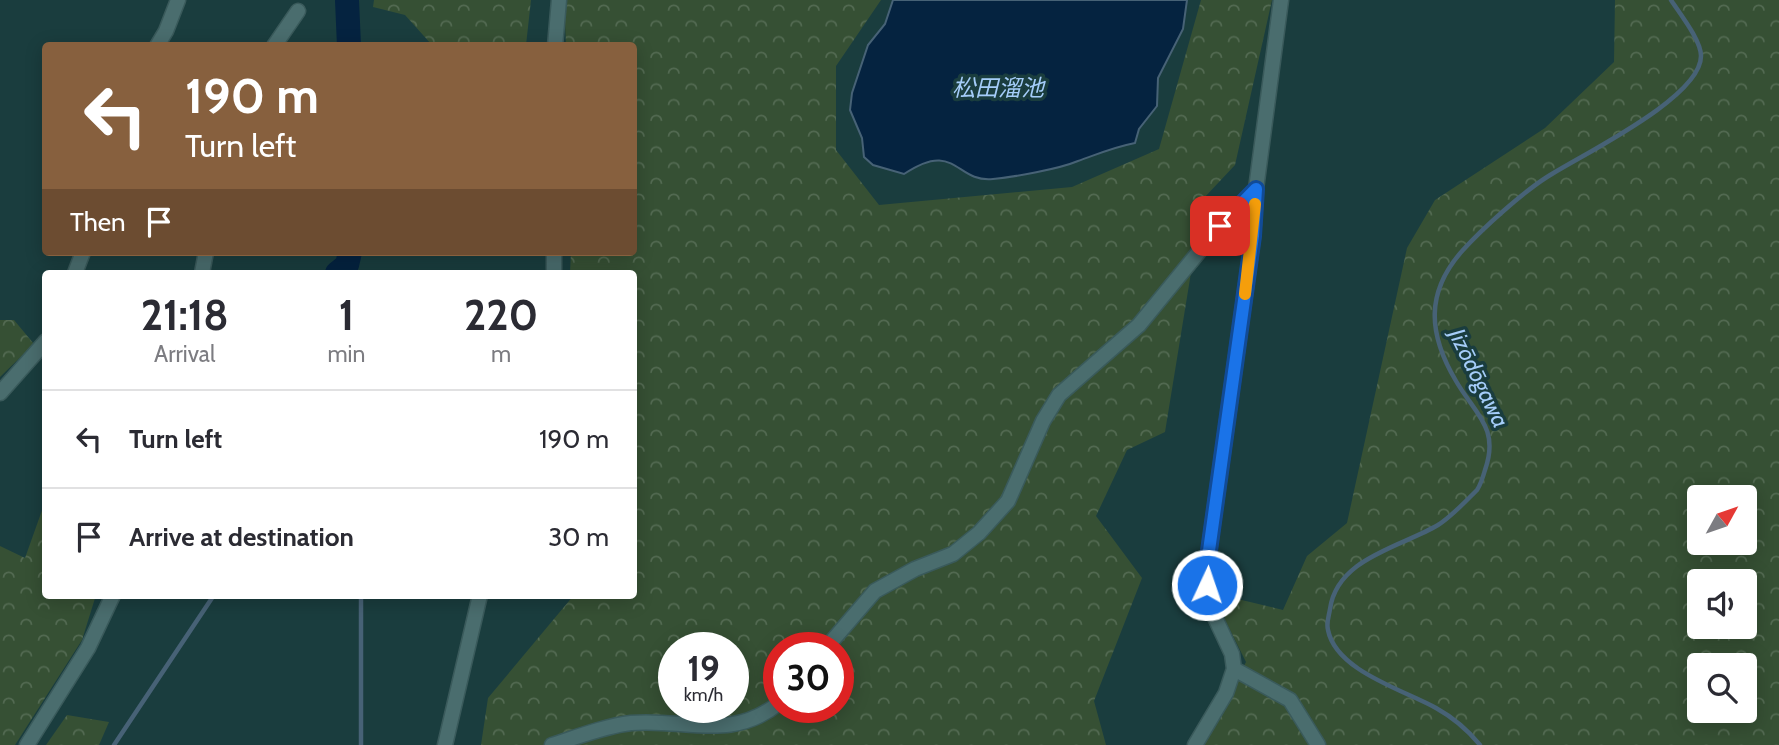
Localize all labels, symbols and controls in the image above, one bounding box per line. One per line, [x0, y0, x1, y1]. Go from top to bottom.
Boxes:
text: 190 m [185, 66, 319, 125]
icon: left [70, 70, 161, 161]
water label: 松田溜池 [952, 74, 1046, 102]
text: Turn left [185, 126, 296, 165]
pin [1190, 196, 1250, 256]
icon: arrive [140, 203, 178, 241]
text: Then [70, 206, 126, 238]
icon: arrive [1201, 207, 1239, 245]
text: 21:18 [141, 289, 229, 341]
text: 1 [339, 289, 354, 341]
text: 220 [464, 289, 538, 341]
water label: Jizōdōgawa [1442, 322, 1515, 432]
text: Arrival [154, 340, 215, 368]
text: min [327, 340, 365, 368]
text: m [491, 340, 511, 368]
icon: left [70, 420, 108, 458]
text: Turn left [129, 423, 222, 455]
text: 190 m [539, 423, 609, 455]
north arrow [1687, 485, 1757, 555]
map controls [1687, 485, 1757, 723]
icon: arrive [70, 518, 108, 556]
text: Arrive at destination [129, 521, 354, 553]
text: 30 m [548, 521, 609, 553]
position arrow [1170, 548, 1244, 622]
button: sound [1687, 569, 1757, 639]
speed limit sign: 30 [763, 632, 854, 723]
text: 19 [687, 647, 720, 690]
button: search [1687, 653, 1757, 723]
text: km/h [684, 684, 723, 706]

